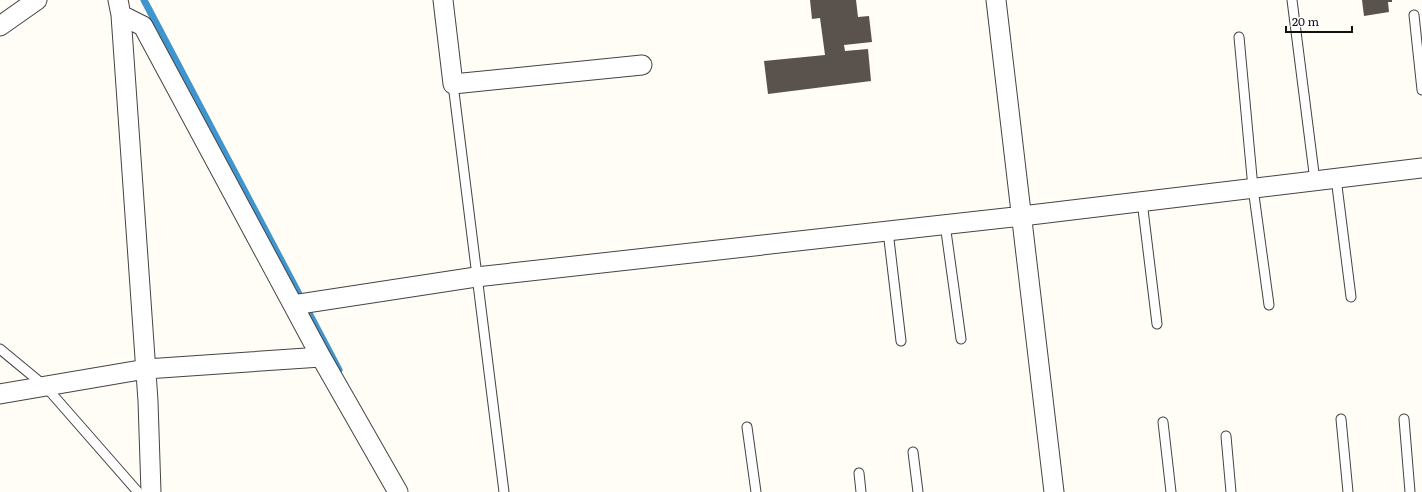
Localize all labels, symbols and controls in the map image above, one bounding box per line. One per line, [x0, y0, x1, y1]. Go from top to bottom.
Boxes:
scale bar [1286, 8, 1352, 34]
text: 20 m [1292, 12, 1319, 30]

